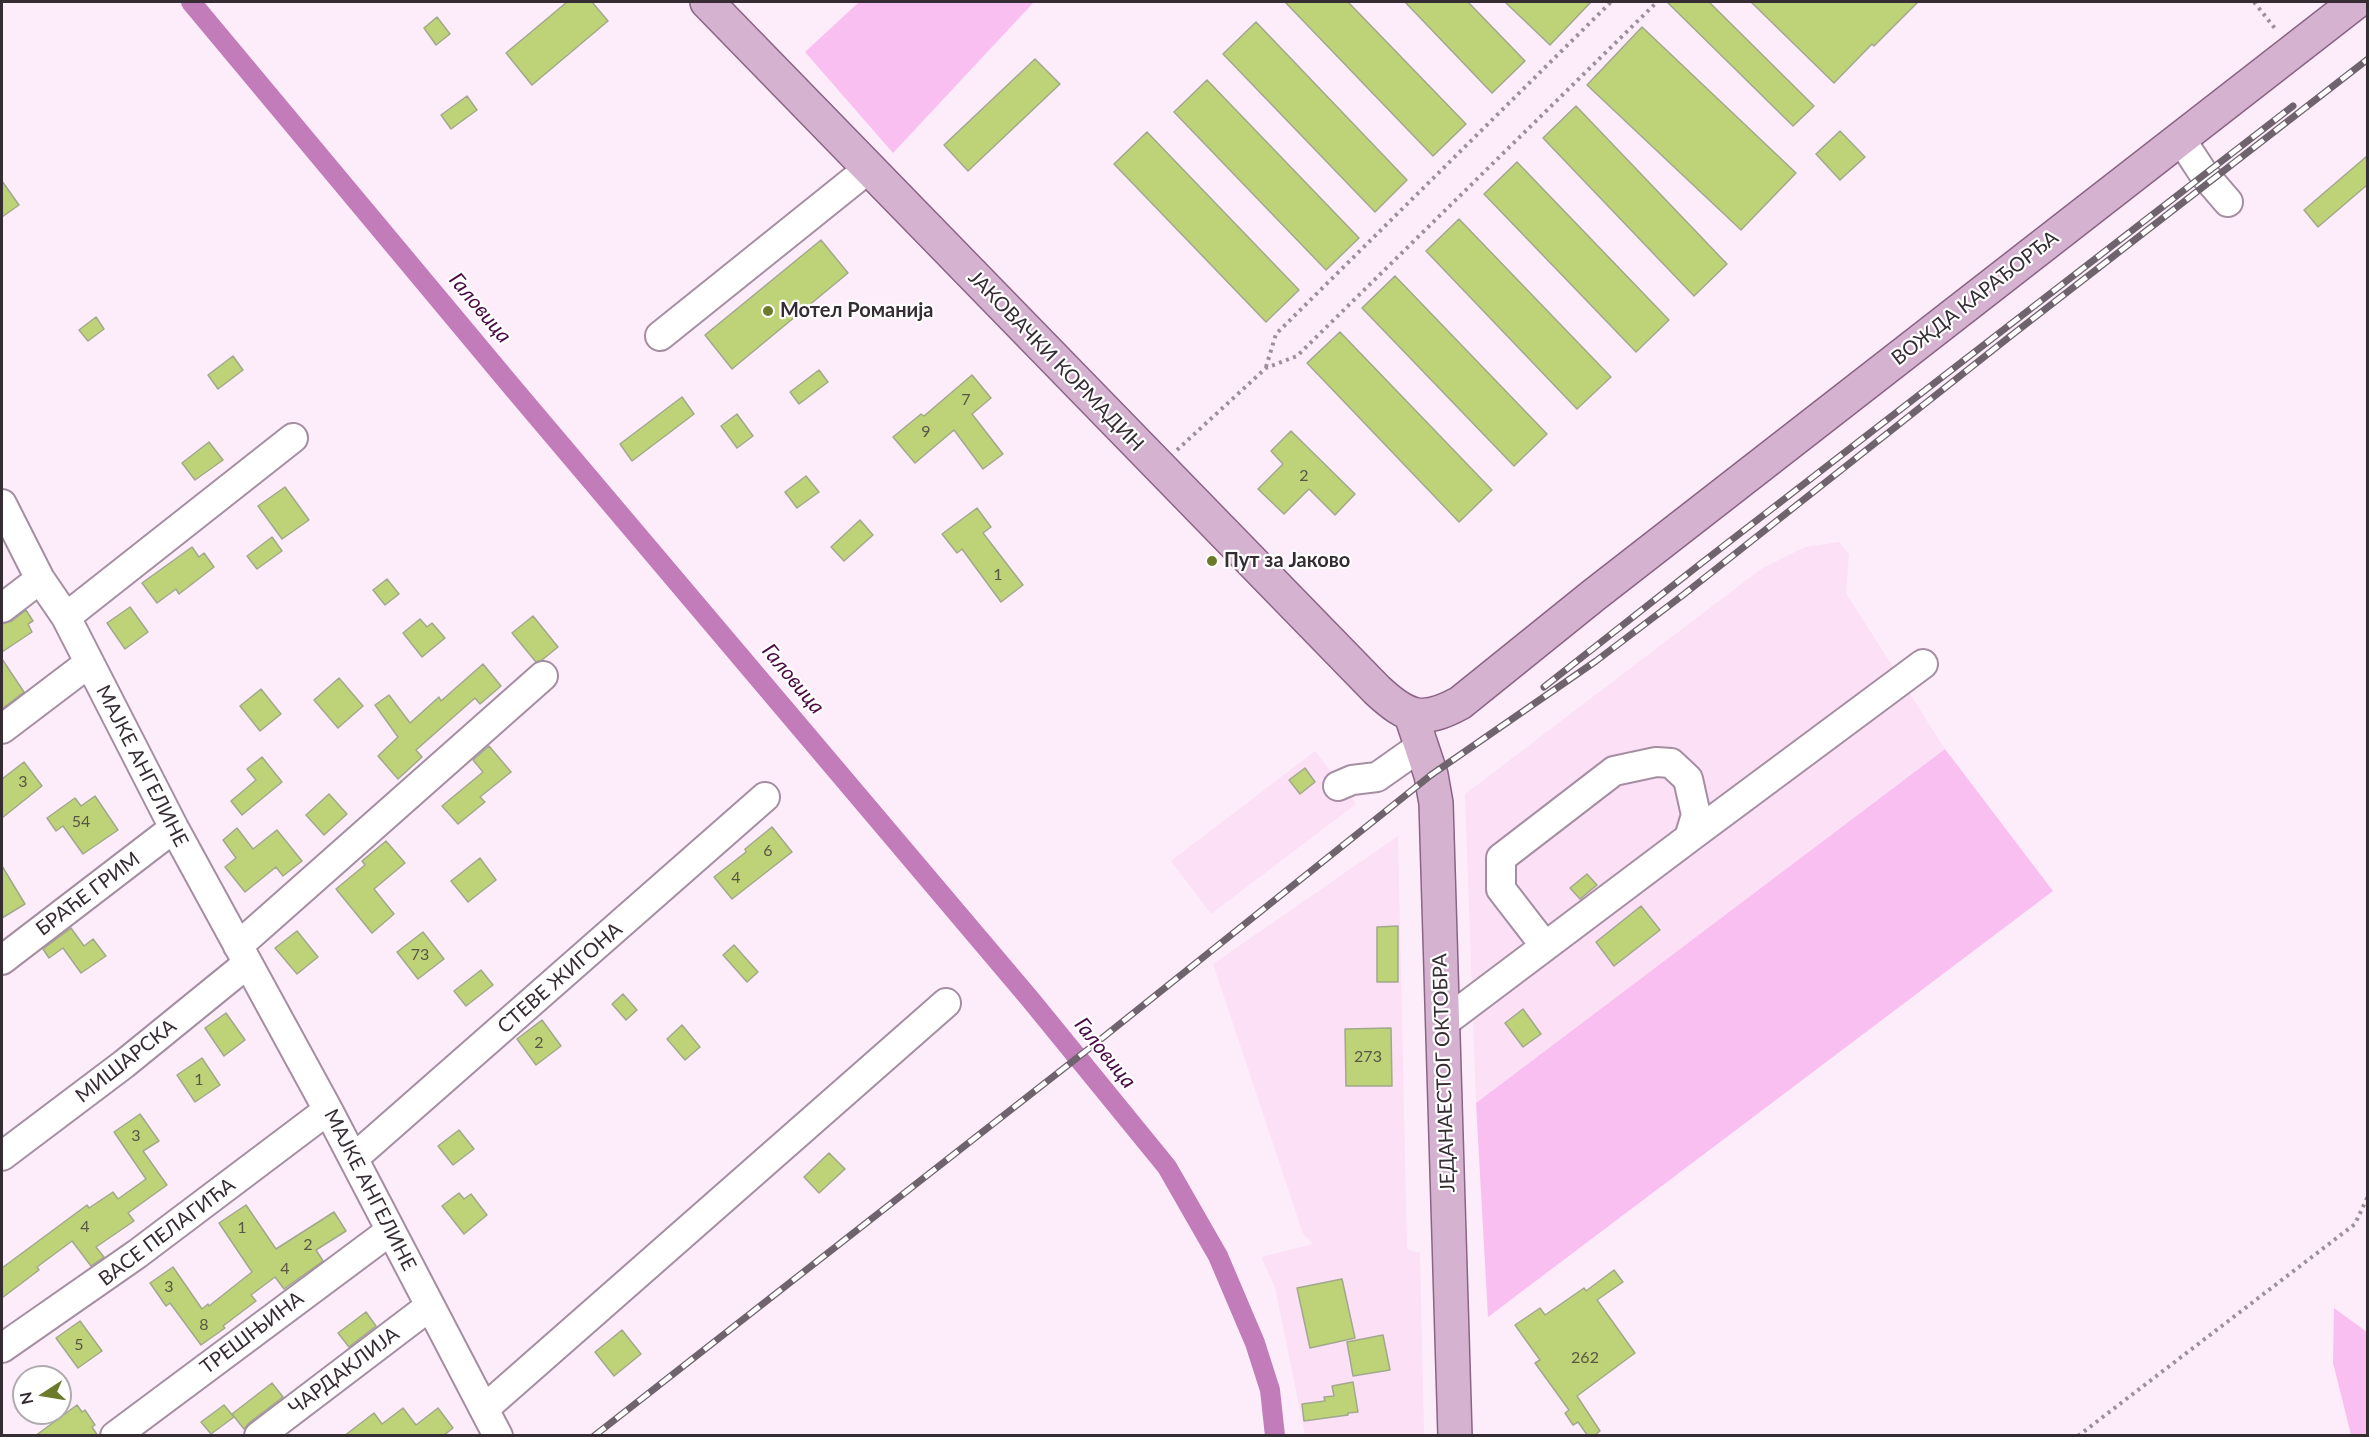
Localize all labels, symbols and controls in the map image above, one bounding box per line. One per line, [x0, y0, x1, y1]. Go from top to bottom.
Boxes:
street label: ВОЖДА КАРАЂОРЂА [1887, 226, 2063, 370]
street label: ЈАКОВАЧКИ КОРМАДИН [963, 266, 1149, 456]
water label: Галовица [443, 268, 517, 348]
place label: Мотел Романија [780, 299, 933, 323]
marker: Мотел Романија [761, 304, 775, 318]
house number: 7 [961, 390, 971, 410]
house number: 9 [921, 422, 931, 442]
house number: 2 [1299, 466, 1309, 486]
place label: Пут за Јаково [1224, 549, 1350, 573]
marker: Пут за Јаково [1205, 554, 1219, 568]
house number: 1 [993, 565, 1003, 585]
water label: Галовица [756, 639, 830, 719]
street label: МАЈКЕ АНГЕЛИНЕ [91, 681, 193, 851]
house number: 3 [18, 772, 28, 792]
house number: 54 [72, 812, 90, 832]
house number: 6 [763, 841, 773, 861]
street label: БРАЋЕ ГРИМ [31, 847, 145, 941]
house number: 4 [731, 868, 741, 888]
street label: СТЕВЕ ЖИГОНА [493, 917, 627, 1039]
house number: 73 [411, 945, 429, 965]
street label: ЈЕДАНАЕСТОГ ОКТОБРА [1428, 953, 1460, 1193]
water label: Галовица [1069, 1013, 1141, 1093]
street label: МИШАРСКА [71, 1014, 181, 1108]
house number: 2 [534, 1033, 544, 1053]
house number: 273 [1354, 1047, 1382, 1067]
house number: 1 [194, 1070, 204, 1090]
street label: МАЈКЕ АНГЕЛИНЕ [319, 1105, 421, 1275]
house number: 3 [131, 1126, 141, 1146]
street label: ВАСЕ ПЕЛАГИЋА [94, 1173, 240, 1291]
house number: 4 [80, 1217, 90, 1237]
house number: 1 [237, 1218, 247, 1238]
house number: 2 [303, 1235, 313, 1255]
house number: 4 [280, 1259, 290, 1279]
house number: 3 [164, 1277, 174, 1297]
street label: ТРЕШЊИНА [196, 1286, 308, 1380]
house number: 8 [199, 1315, 209, 1335]
street label: ЧАРДАКЛИЈА [284, 1322, 404, 1420]
house number: 5 [74, 1335, 84, 1355]
house number: 262 [1571, 1348, 1599, 1368]
north arrow [12, 1365, 72, 1425]
text: N [15, 1390, 36, 1406]

